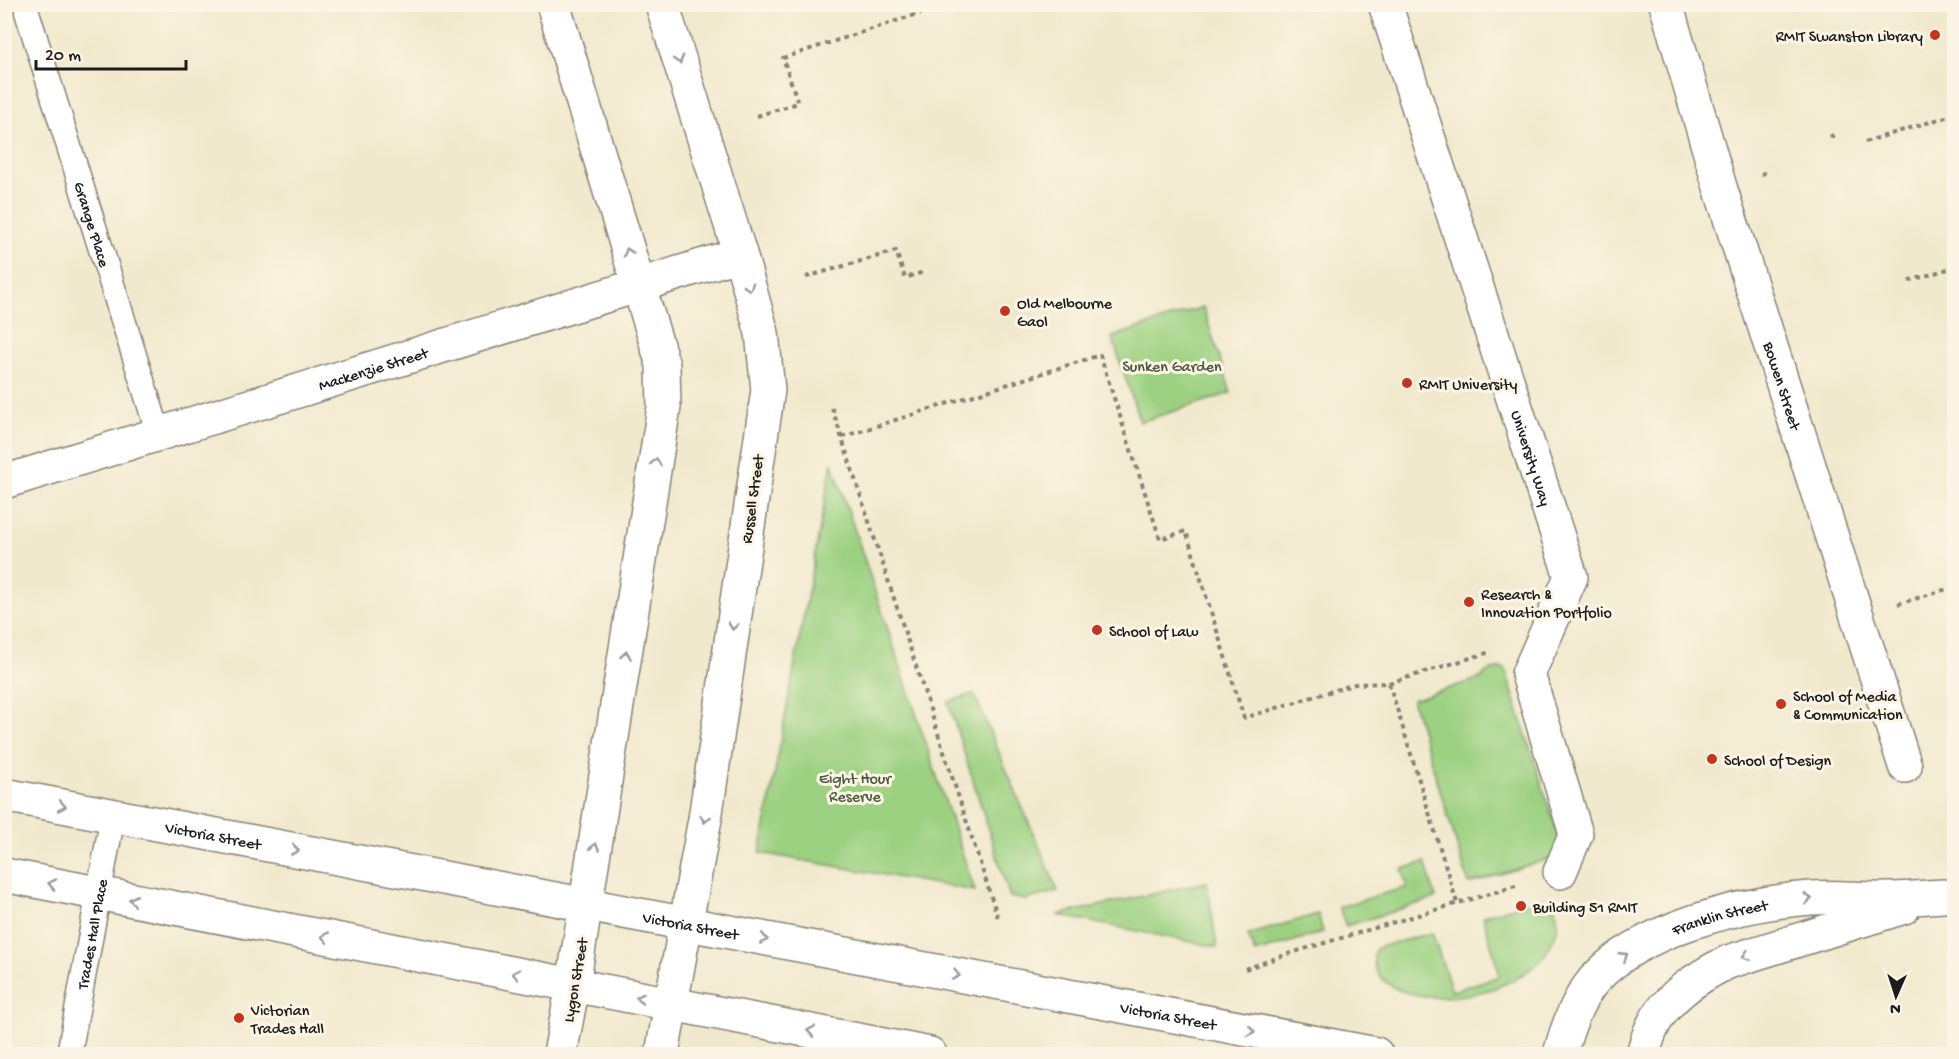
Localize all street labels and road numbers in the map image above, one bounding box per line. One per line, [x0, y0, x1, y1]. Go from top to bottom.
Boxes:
street label: Grange Place [68, 180, 112, 271]
street label: Bowen Street [1757, 339, 1803, 434]
street label: Mackenzie Street [317, 345, 432, 397]
street label: University Way [1505, 409, 1553, 509]
street label: Russell Street [739, 452, 770, 545]
street label: Victoria Street [162, 819, 264, 857]
street label: Trades Hall Place [75, 877, 114, 992]
street label: Franklin Street [1669, 897, 1771, 942]
street label: Victoria Street [640, 910, 741, 947]
street label: Lygon Street [561, 936, 594, 1024]
street label: Victoria Street [1117, 1000, 1219, 1037]

